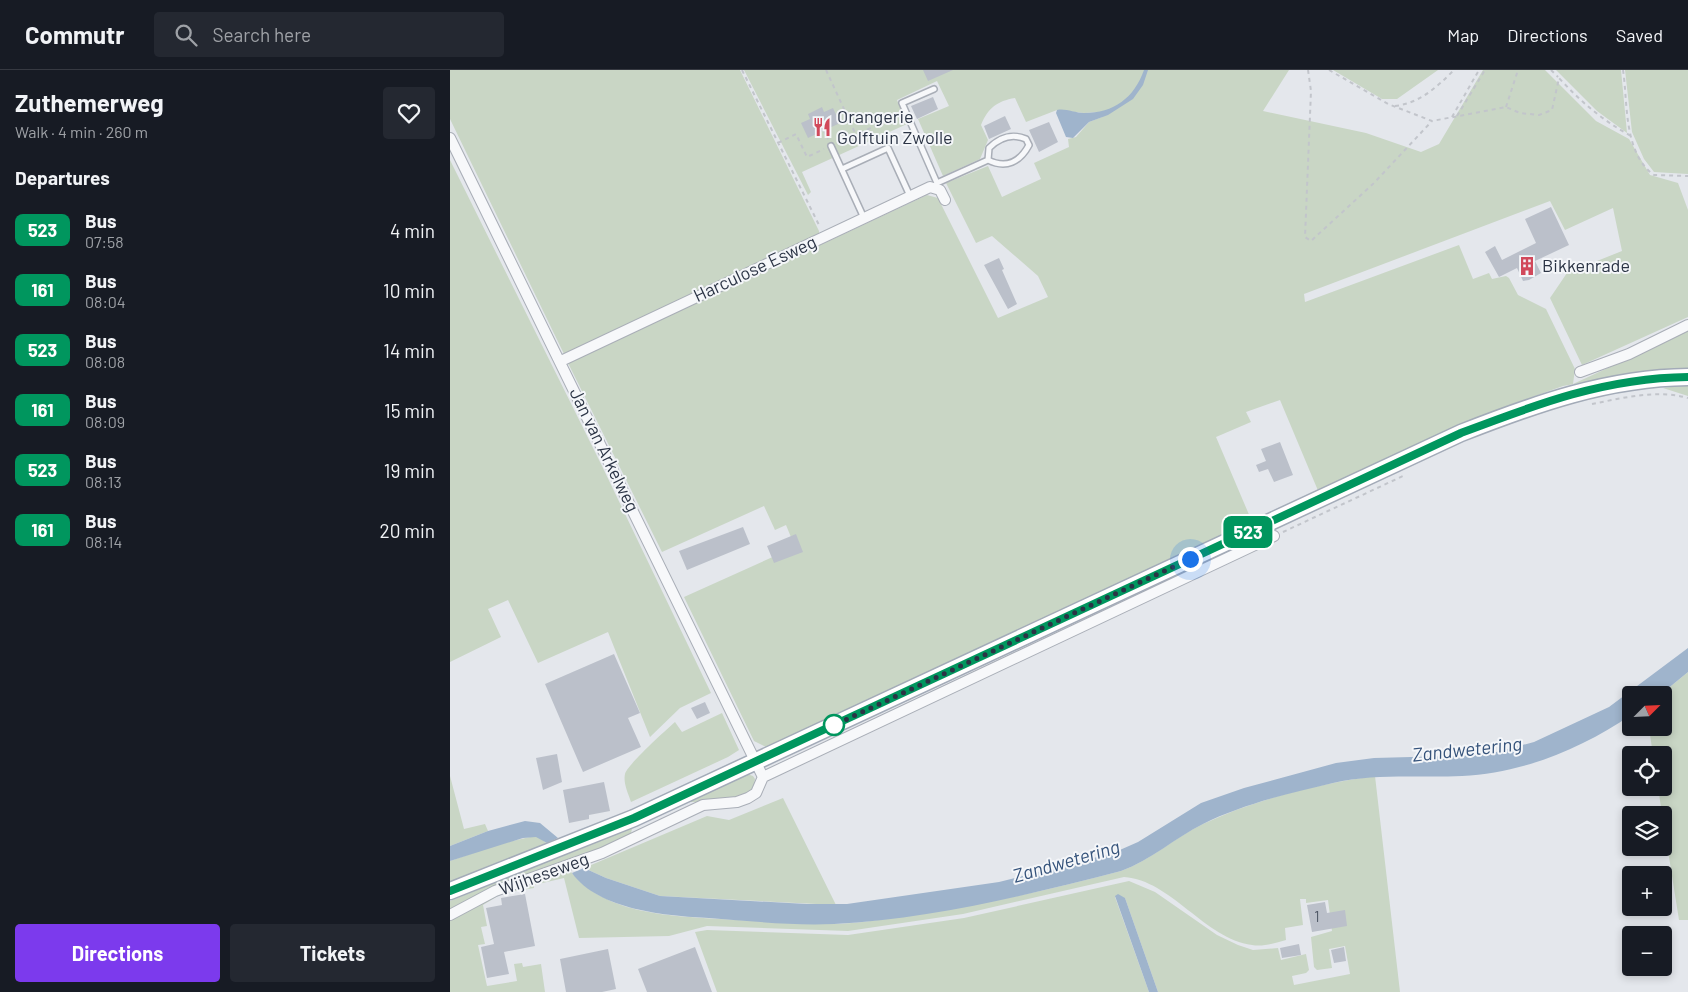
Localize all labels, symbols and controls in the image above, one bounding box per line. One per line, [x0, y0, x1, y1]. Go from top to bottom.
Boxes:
search box [154, 12, 504, 57]
text: Commutr [25, 20, 124, 49]
icon: search [172, 21, 200, 49]
text: Search here [212, 23, 311, 46]
text: Map [1447, 24, 1479, 46]
text: Directions [1507, 24, 1588, 46]
text: Saved [1616, 24, 1663, 46]
button: heart [383, 87, 435, 139]
text: Zuthemerweg [15, 88, 164, 117]
place label: Orangerie Golftuin Zwolle [837, 105, 953, 148]
restaurant icon: Orangerie Golftuin Zwolle [811, 116, 833, 138]
text: Walk · 4 min · 260 m [15, 122, 148, 141]
text: Departures [15, 166, 110, 189]
text: Bus [85, 209, 117, 232]
text: 523 [28, 219, 57, 241]
text: 4 min [390, 219, 435, 242]
street label: Harculose Esweg [690, 230, 820, 306]
text: 07:58 [85, 232, 124, 251]
place label: Bikkenrade [1542, 254, 1630, 276]
building icon: Bikkenrade [1516, 255, 1538, 277]
text: Bus [85, 269, 117, 292]
text: 161 [31, 279, 54, 301]
text: 10 min [383, 279, 435, 302]
text: 08:04 [85, 292, 126, 311]
text: Bus [85, 329, 117, 352]
text: 523 [28, 339, 57, 361]
text: 14 min [383, 339, 435, 362]
text: 08:08 [85, 352, 125, 371]
street label: Jan van Arkelweg [565, 384, 644, 515]
text: Bus [85, 389, 117, 412]
text: 161 [31, 399, 54, 421]
text: 15 min [384, 399, 435, 422]
text: 08:09 [85, 412, 125, 431]
text: Bus [85, 449, 117, 472]
text: 523 [28, 459, 57, 481]
text: 19 min [384, 459, 435, 482]
text: 08:13 [85, 472, 122, 491]
text: Bus [85, 509, 117, 532]
line badge: 523 [1219, 516, 1277, 548]
text: 161 [31, 519, 54, 541]
text: 20 min [379, 519, 435, 542]
text: 523 [1233, 521, 1263, 543]
text: 08:14 [85, 532, 122, 551]
your location [1178, 547, 1203, 572]
north arrow [1622, 686, 1672, 736]
map controls [1622, 686, 1672, 976]
unlabelled marker [823, 714, 845, 736]
water label: Zandwetering [1411, 731, 1523, 766]
button: locate [1622, 746, 1672, 796]
button: layers [1622, 806, 1672, 856]
water label: Zandwetering [1010, 834, 1122, 887]
street label: Wijheseweg [496, 847, 591, 899]
button: + [1622, 866, 1672, 916]
house number: 1 [1314, 907, 1320, 925]
button: Directions [15, 924, 220, 982]
button: Tickets [230, 924, 435, 982]
button: − [1622, 926, 1672, 976]

